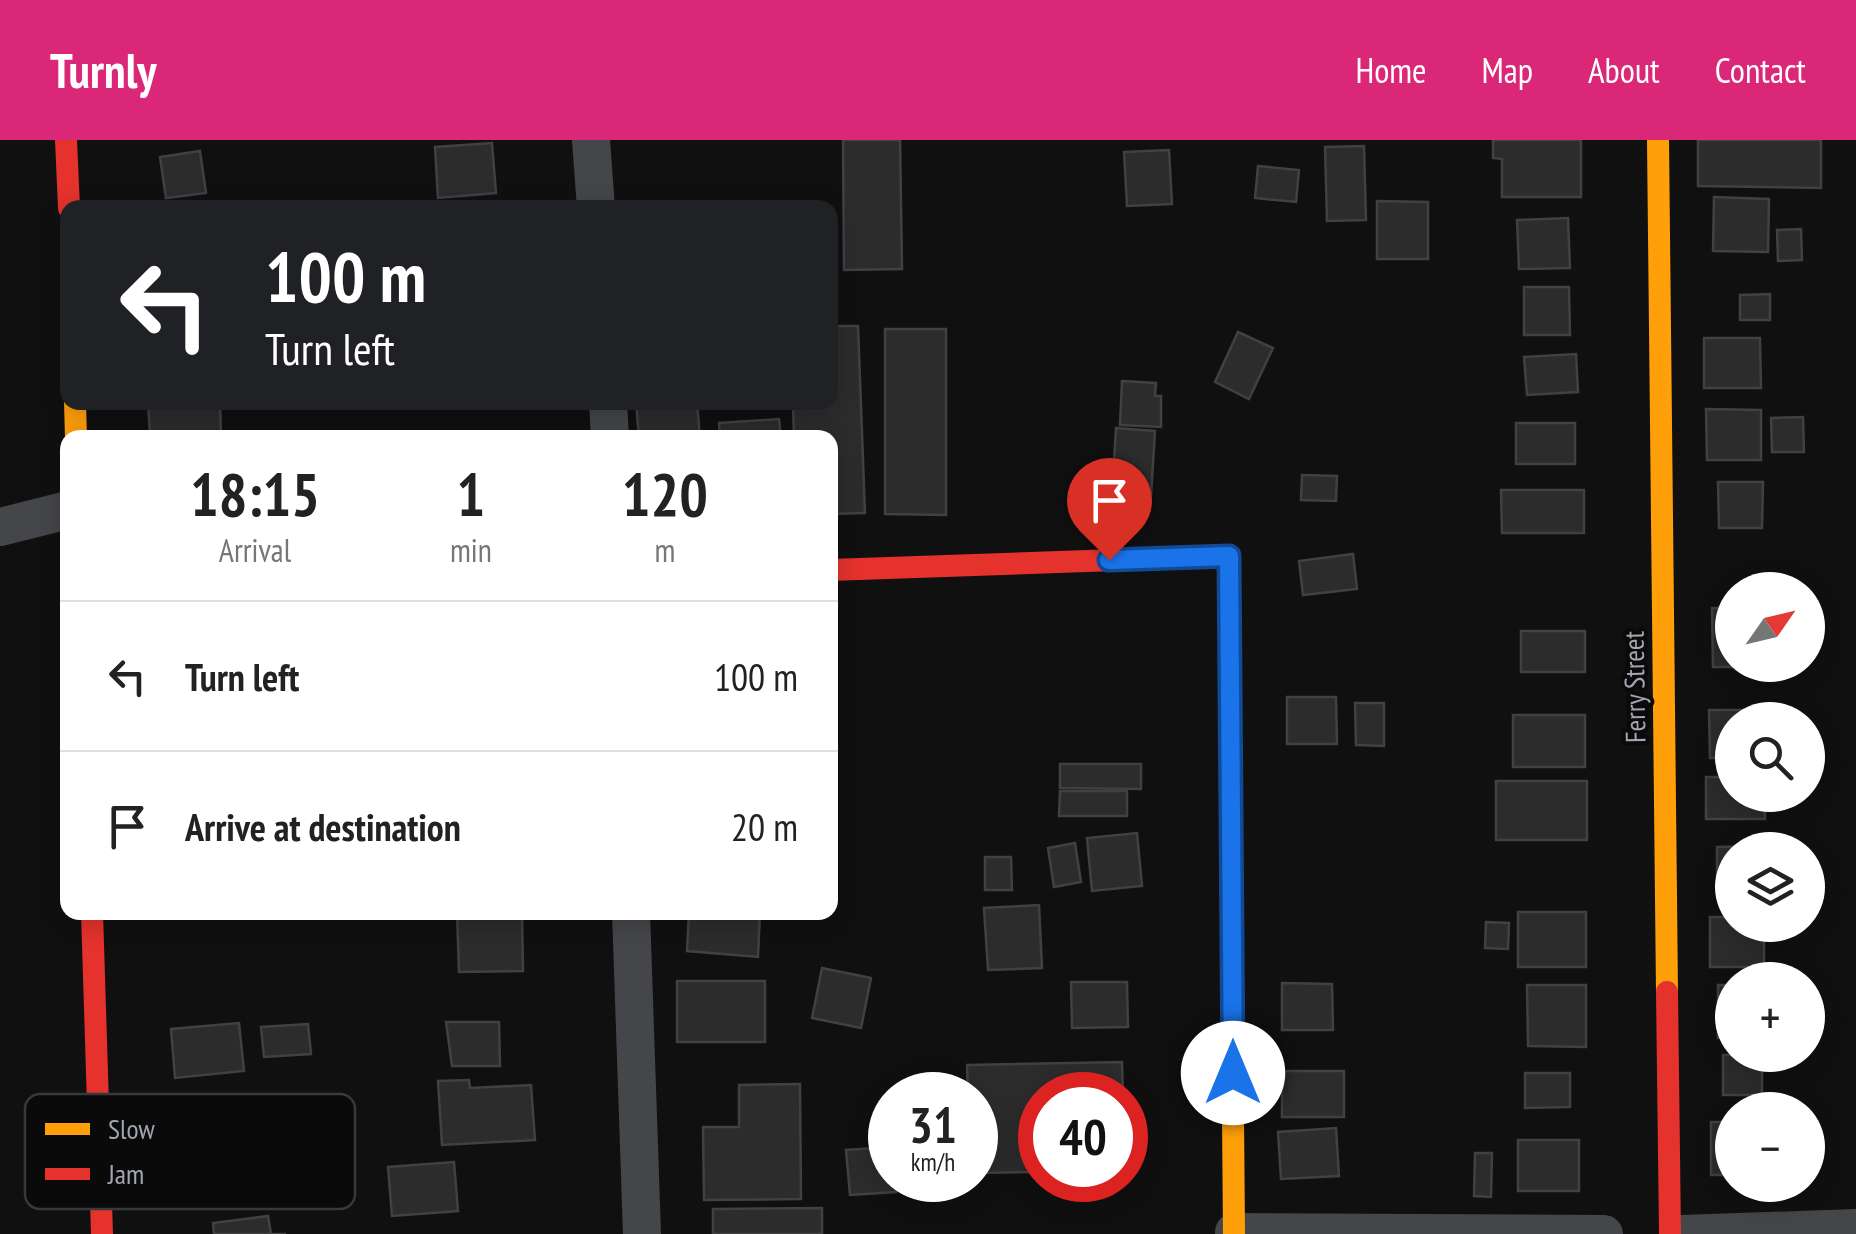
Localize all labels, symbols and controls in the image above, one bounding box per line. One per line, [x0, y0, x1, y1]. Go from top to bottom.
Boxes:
text: Turnly [50, 39, 157, 101]
text: Home [1355, 47, 1427, 93]
text: Map [1482, 47, 1533, 93]
text: About [1588, 47, 1660, 93]
text: Contact [1715, 47, 1806, 93]
text: 100 m [265, 231, 426, 321]
icon: left [100, 240, 230, 370]
text: Turn left [265, 319, 395, 377]
text: 18:15 [190, 455, 320, 533]
text: 1 [457, 455, 485, 533]
text: 120 [622, 455, 708, 533]
pin [1067, 458, 1152, 561]
icon: arrive [1082, 473, 1137, 528]
text: Arrival [219, 529, 291, 571]
text: min [450, 529, 492, 571]
text: m [654, 529, 675, 571]
north arrow [1715, 572, 1825, 682]
map controls [1715, 572, 1825, 1202]
street label: Ferry Street [1615, 630, 1653, 743]
icon: left [100, 649, 155, 704]
text: Turn left [185, 652, 299, 701]
text: 100 m [714, 652, 798, 701]
button: search [1715, 702, 1825, 812]
icon: arrive [100, 799, 155, 854]
text: Arrive at destination [185, 802, 461, 851]
text: 20 m [731, 802, 798, 851]
button: layers [1715, 832, 1825, 942]
button: + [1715, 962, 1825, 1072]
position arrow [1181, 1021, 1285, 1125]
speed limit sign: 40 [1018, 1072, 1148, 1202]
text: 31 [909, 1092, 957, 1157]
button: − [1715, 1092, 1825, 1202]
legend [25, 1094, 355, 1209]
text: Slow [108, 1110, 155, 1147]
text: km/h [911, 1146, 955, 1178]
text: Jam [107, 1155, 144, 1192]

